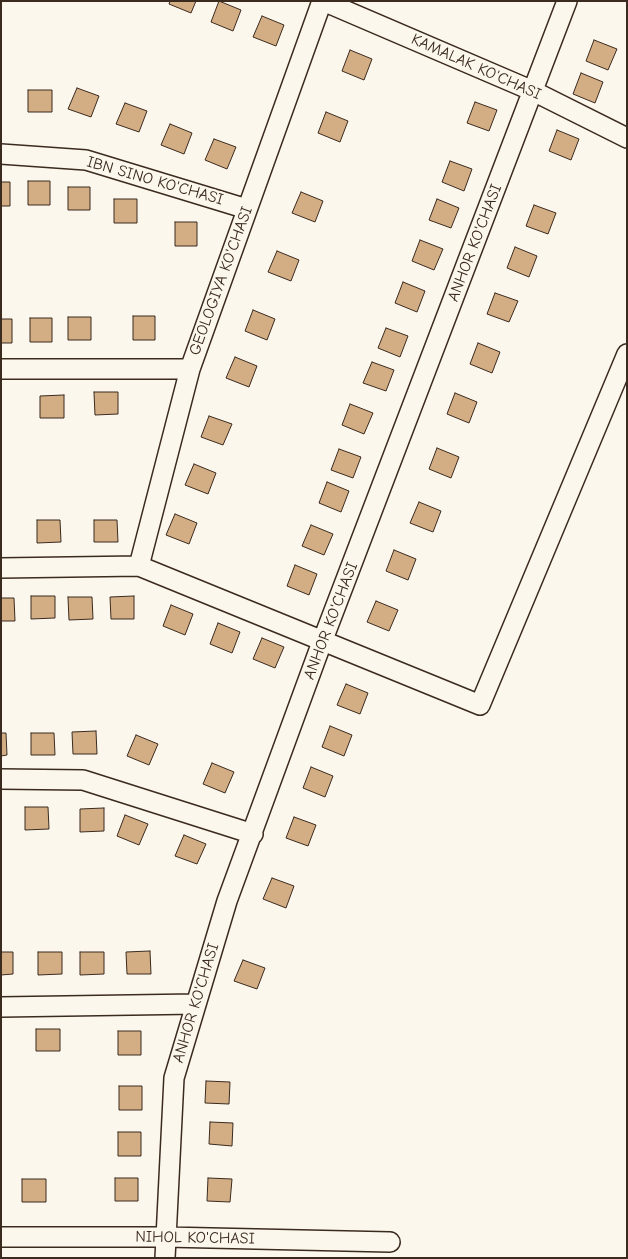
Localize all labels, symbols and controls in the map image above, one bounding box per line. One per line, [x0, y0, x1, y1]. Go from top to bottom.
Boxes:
street label: KAMALAK KO'CHASI [408, 30, 544, 104]
street label: IBN SINO KO'CHASI [85, 152, 225, 210]
street label: ANHOR KO'CHASI [444, 182, 506, 304]
street label: GEOLOGIYA KO'CHASI [185, 204, 257, 358]
street label: ANHOR KO'CHASI [300, 560, 362, 682]
street label: ANHOR KO'CHASI [169, 941, 223, 1065]
street label: NIHOL KO'CHASI [135, 1227, 255, 1249]

